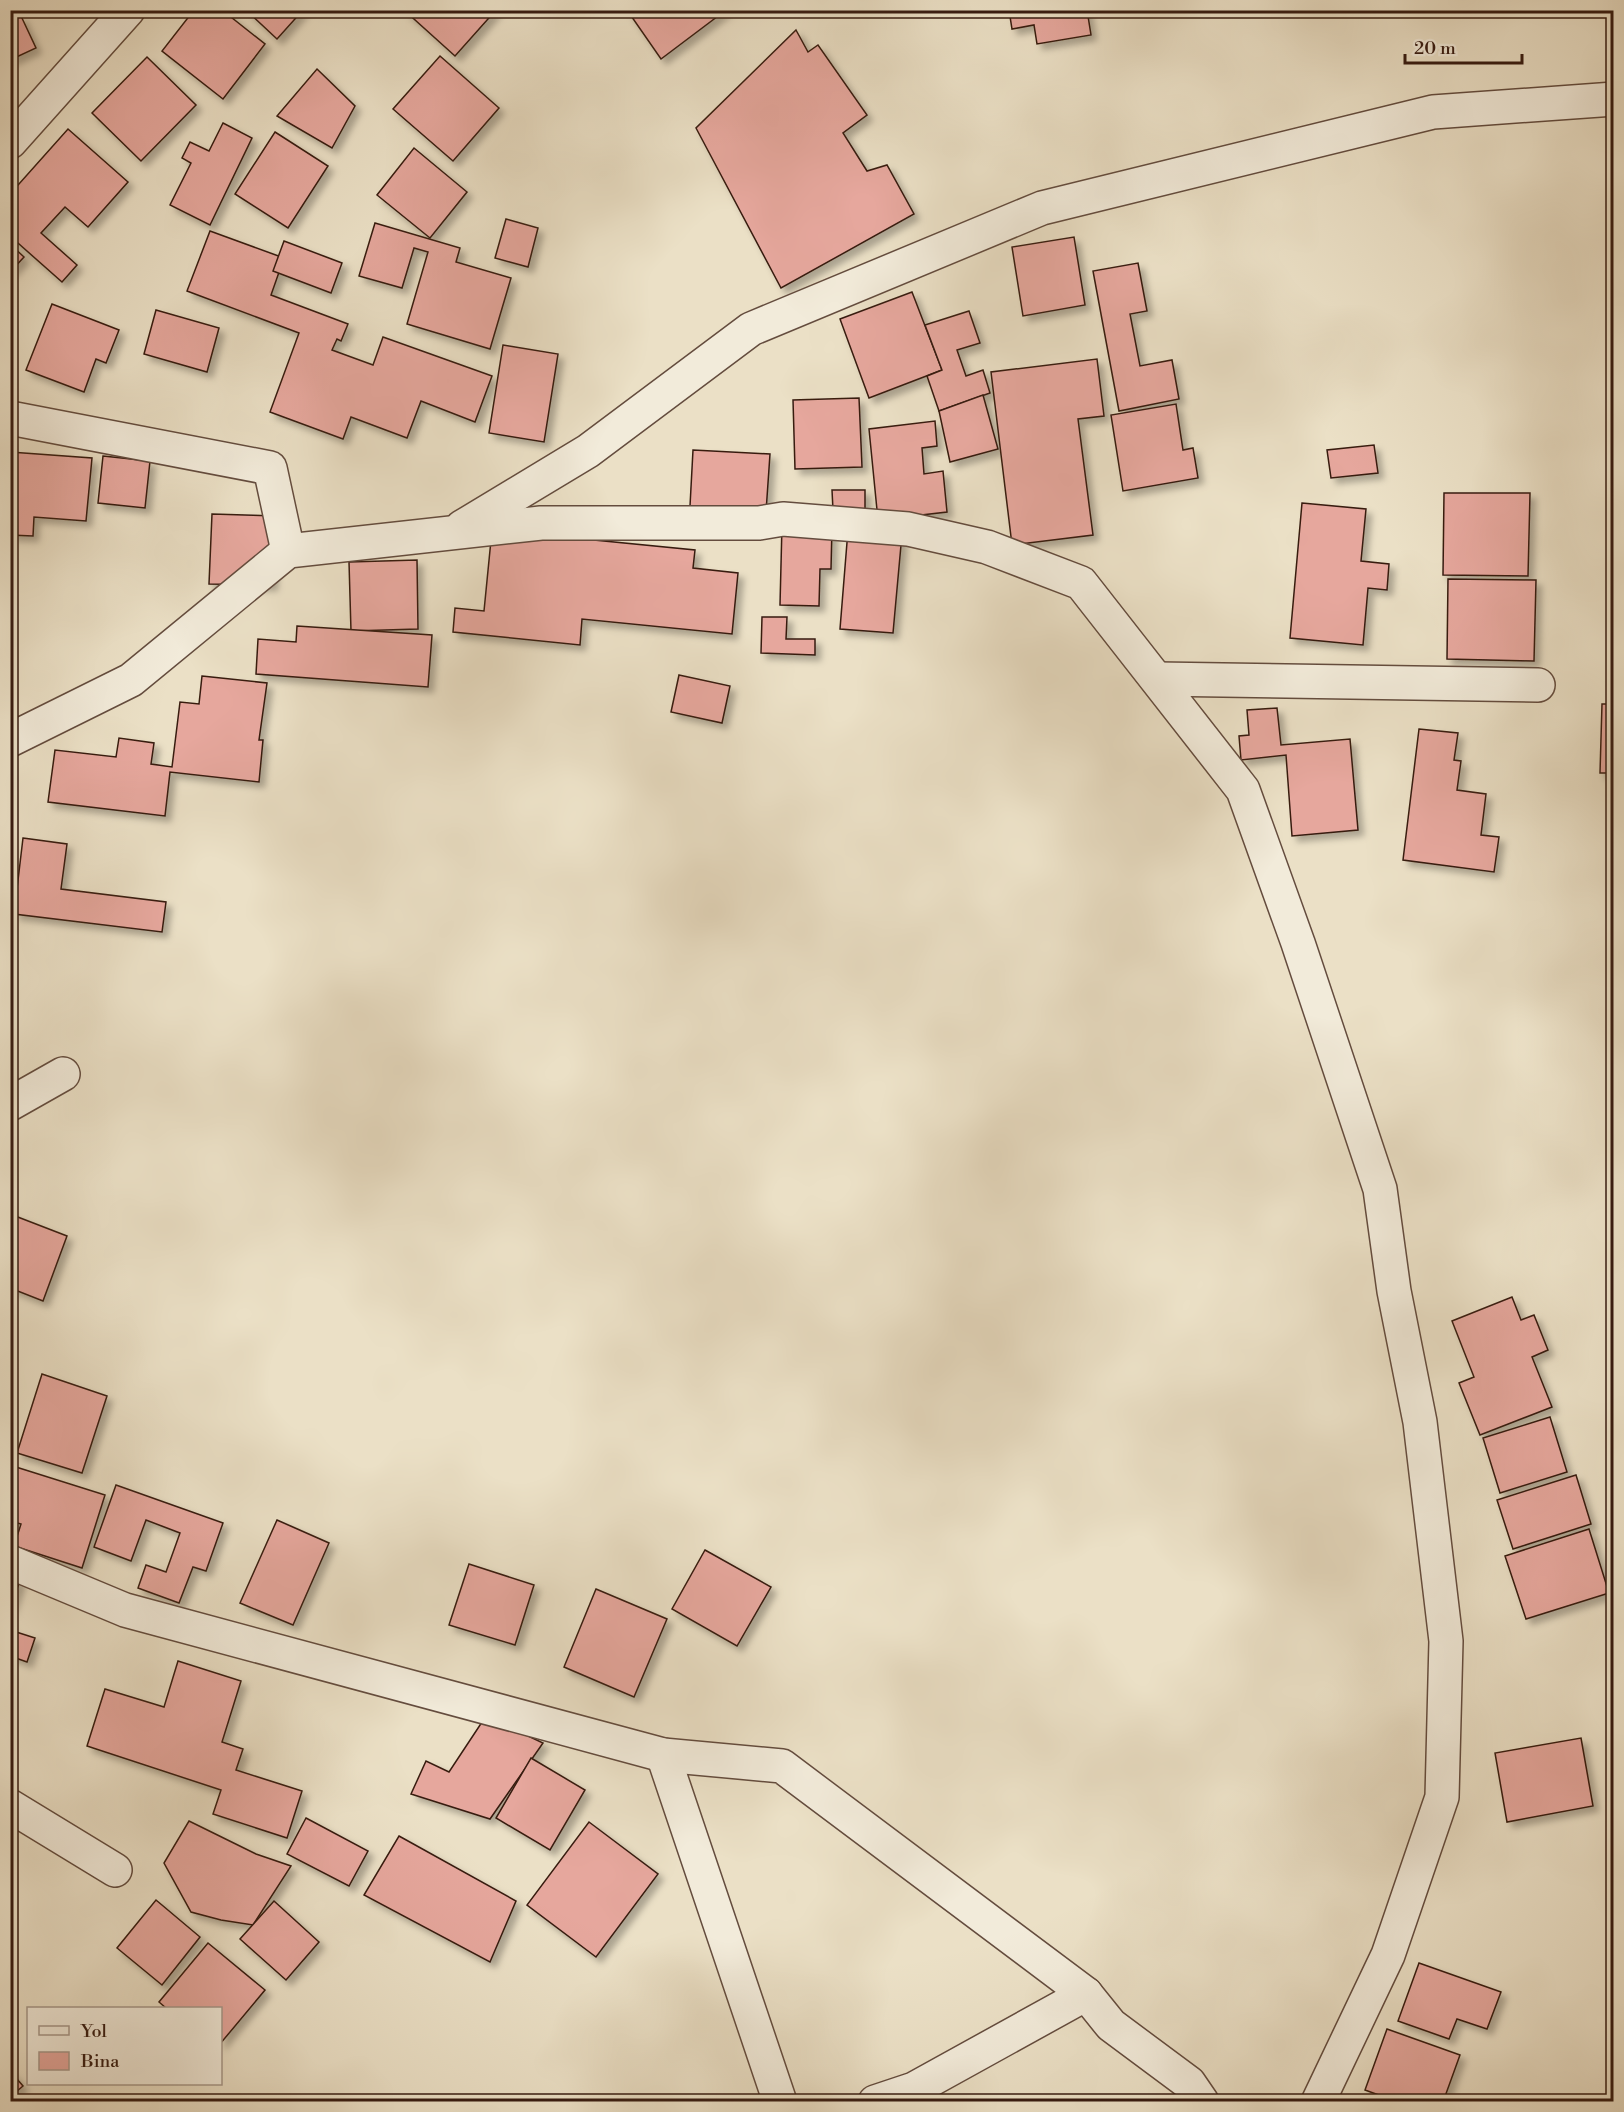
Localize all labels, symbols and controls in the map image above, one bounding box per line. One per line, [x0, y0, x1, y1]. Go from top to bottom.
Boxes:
scale bar [1405, 27, 1522, 65]
text: 20 m [1414, 37, 1456, 60]
legend [27, 2007, 222, 2085]
text: Yol [80, 2020, 108, 2043]
text: Bina [80, 2050, 120, 2073]

